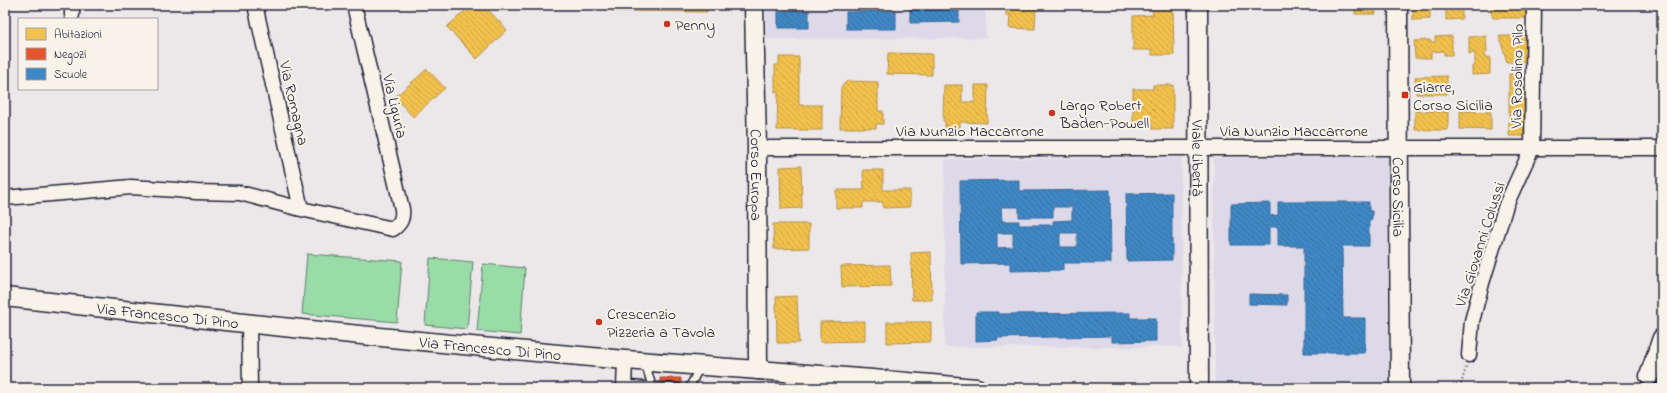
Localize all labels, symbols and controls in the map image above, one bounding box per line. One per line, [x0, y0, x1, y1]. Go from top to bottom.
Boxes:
place label: Penny [675, 14, 715, 38]
legend [18, 18, 158, 90]
marker: Penny [662, 19, 672, 29]
street label: Via Rosolino Pilo [1505, 23, 1531, 130]
text: Abitazioni [54, 26, 102, 44]
text: Negozi [54, 46, 86, 65]
street label: Via Romagna [271, 58, 314, 148]
text: Scuole [54, 66, 88, 84]
street label: Via Liguria [375, 71, 413, 141]
place label: Giarre, Corso Sicilia [1413, 76, 1493, 118]
marker: Giarre, Corso Sicilia [1400, 90, 1410, 100]
place label: Largo Robert Baden-Powell [1059, 94, 1149, 136]
marker: Largo Robert Baden-Powell [1047, 108, 1057, 118]
street label: Viale Libertà [1184, 119, 1208, 196]
street label: Via Nunzio Maccarrone [895, 120, 1045, 144]
street label: Via Nunzio Maccarrone [1219, 120, 1369, 144]
street label: Corso Europa [743, 129, 767, 221]
street label: Corso Sicilia [1385, 157, 1409, 237]
street label: Via Giovanni Colussi [1449, 179, 1512, 311]
street label: Via Francesco Di Pino [95, 297, 240, 336]
place label: Crescenzio Pizzeria a Tavola [607, 303, 715, 345]
marker: Crescenzio Pizzeria a Tavola [594, 317, 604, 327]
street label: Via Francesco Di Pino [417, 331, 562, 368]

